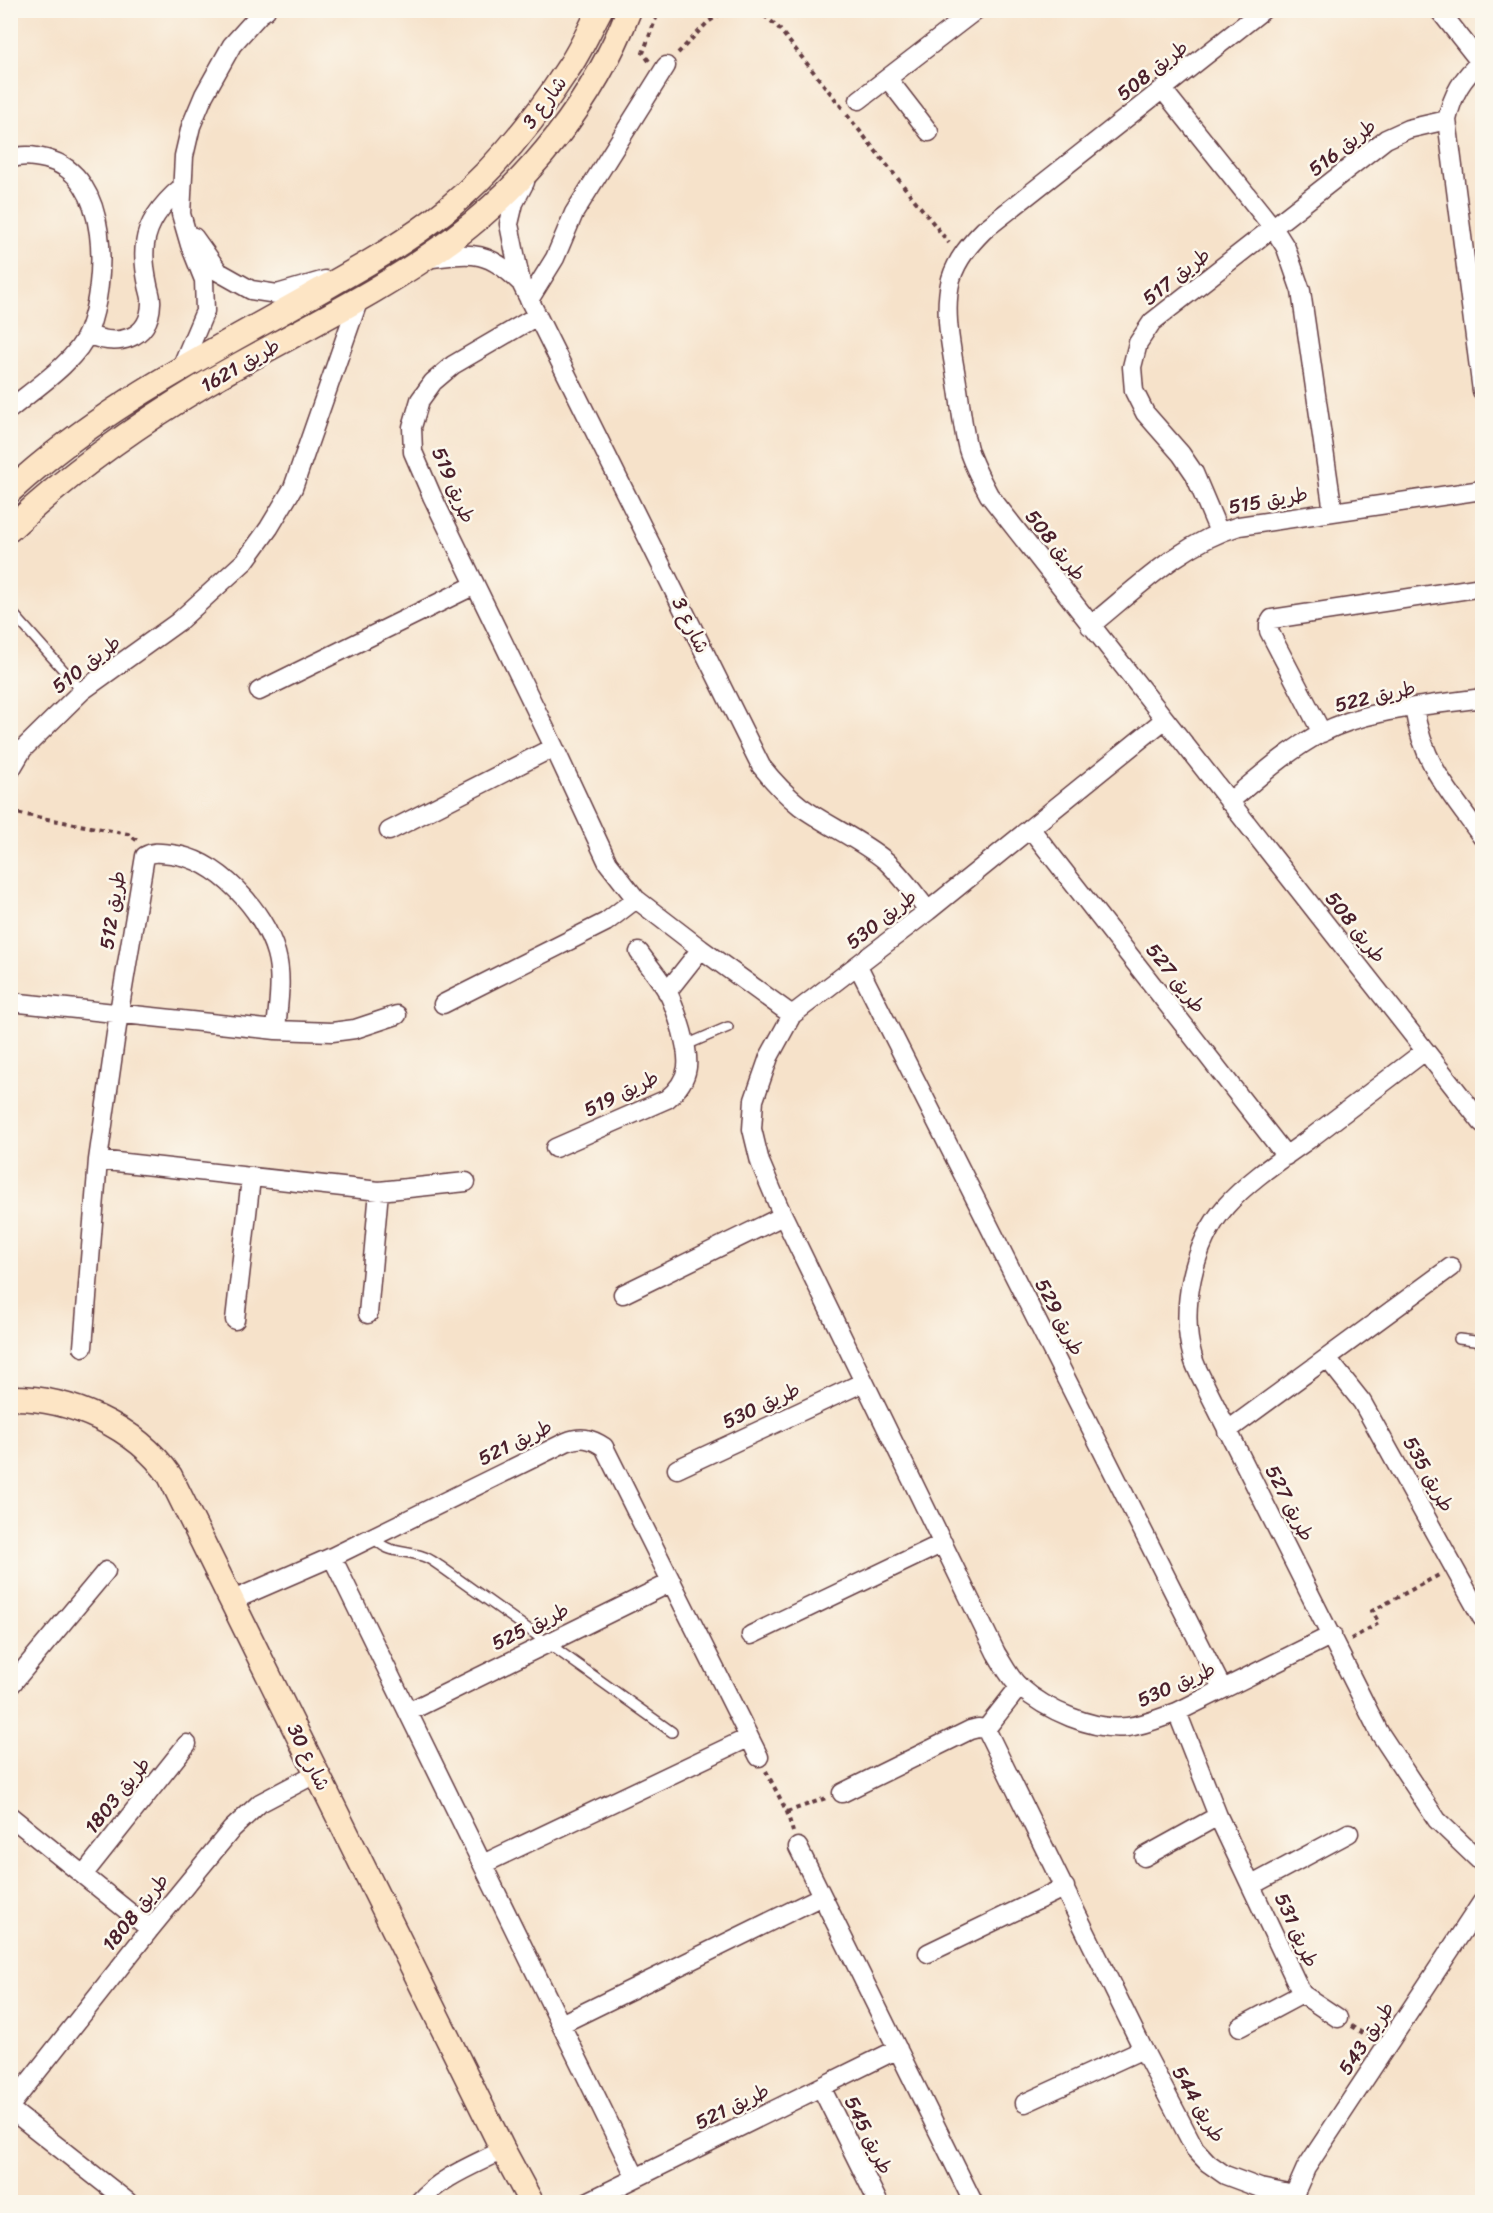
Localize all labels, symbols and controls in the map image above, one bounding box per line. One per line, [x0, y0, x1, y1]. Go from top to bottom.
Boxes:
street label: طريق 508 [1108, 31, 1196, 110]
street label: شارع 3 [513, 68, 576, 137]
street label: طريق 516 [1300, 109, 1384, 186]
street label: طريق 517 [1134, 238, 1218, 315]
street label: طريق 1621 [194, 328, 287, 402]
street label: طريق 519 [422, 441, 485, 529]
street label: طريق 515 [1226, 476, 1311, 525]
street label: طريق 508 [1016, 501, 1095, 589]
street label: شارع 3 [662, 591, 719, 660]
street label: طريق 510 [44, 626, 129, 703]
street label: طريق 522 [1331, 670, 1419, 723]
street label: طريق 512 [89, 868, 136, 952]
street label: طريق 530 [838, 880, 925, 959]
street label: طريق 508 [1316, 883, 1395, 971]
street label: طريق 527 [1136, 935, 1215, 1022]
street label: طريق 519 [577, 1060, 665, 1127]
street label: طريق 529 [1025, 1272, 1094, 1362]
street label: طريق 530 [716, 1372, 806, 1439]
street label: طريق 521 [472, 1409, 559, 1476]
street label: طريق 535 [1393, 1430, 1464, 1519]
street label: طريق 527 [1255, 1459, 1324, 1548]
street label: طريق 525 [485, 1592, 575, 1660]
street label: طريق 530 [1131, 1652, 1221, 1717]
street label: شارع 30 [277, 1717, 340, 1797]
street label: طريق 1803 [75, 1749, 160, 1842]
street label: طريق 1808 [93, 1865, 178, 1959]
street label: طريق 531 [1264, 1887, 1329, 1973]
street label: طريق 543 [1329, 1994, 1404, 2082]
street label: طريق 544 [1162, 2059, 1235, 2150]
street label: طريق 521 [689, 2073, 776, 2140]
street label: طريق 545 [834, 2090, 903, 2181]

